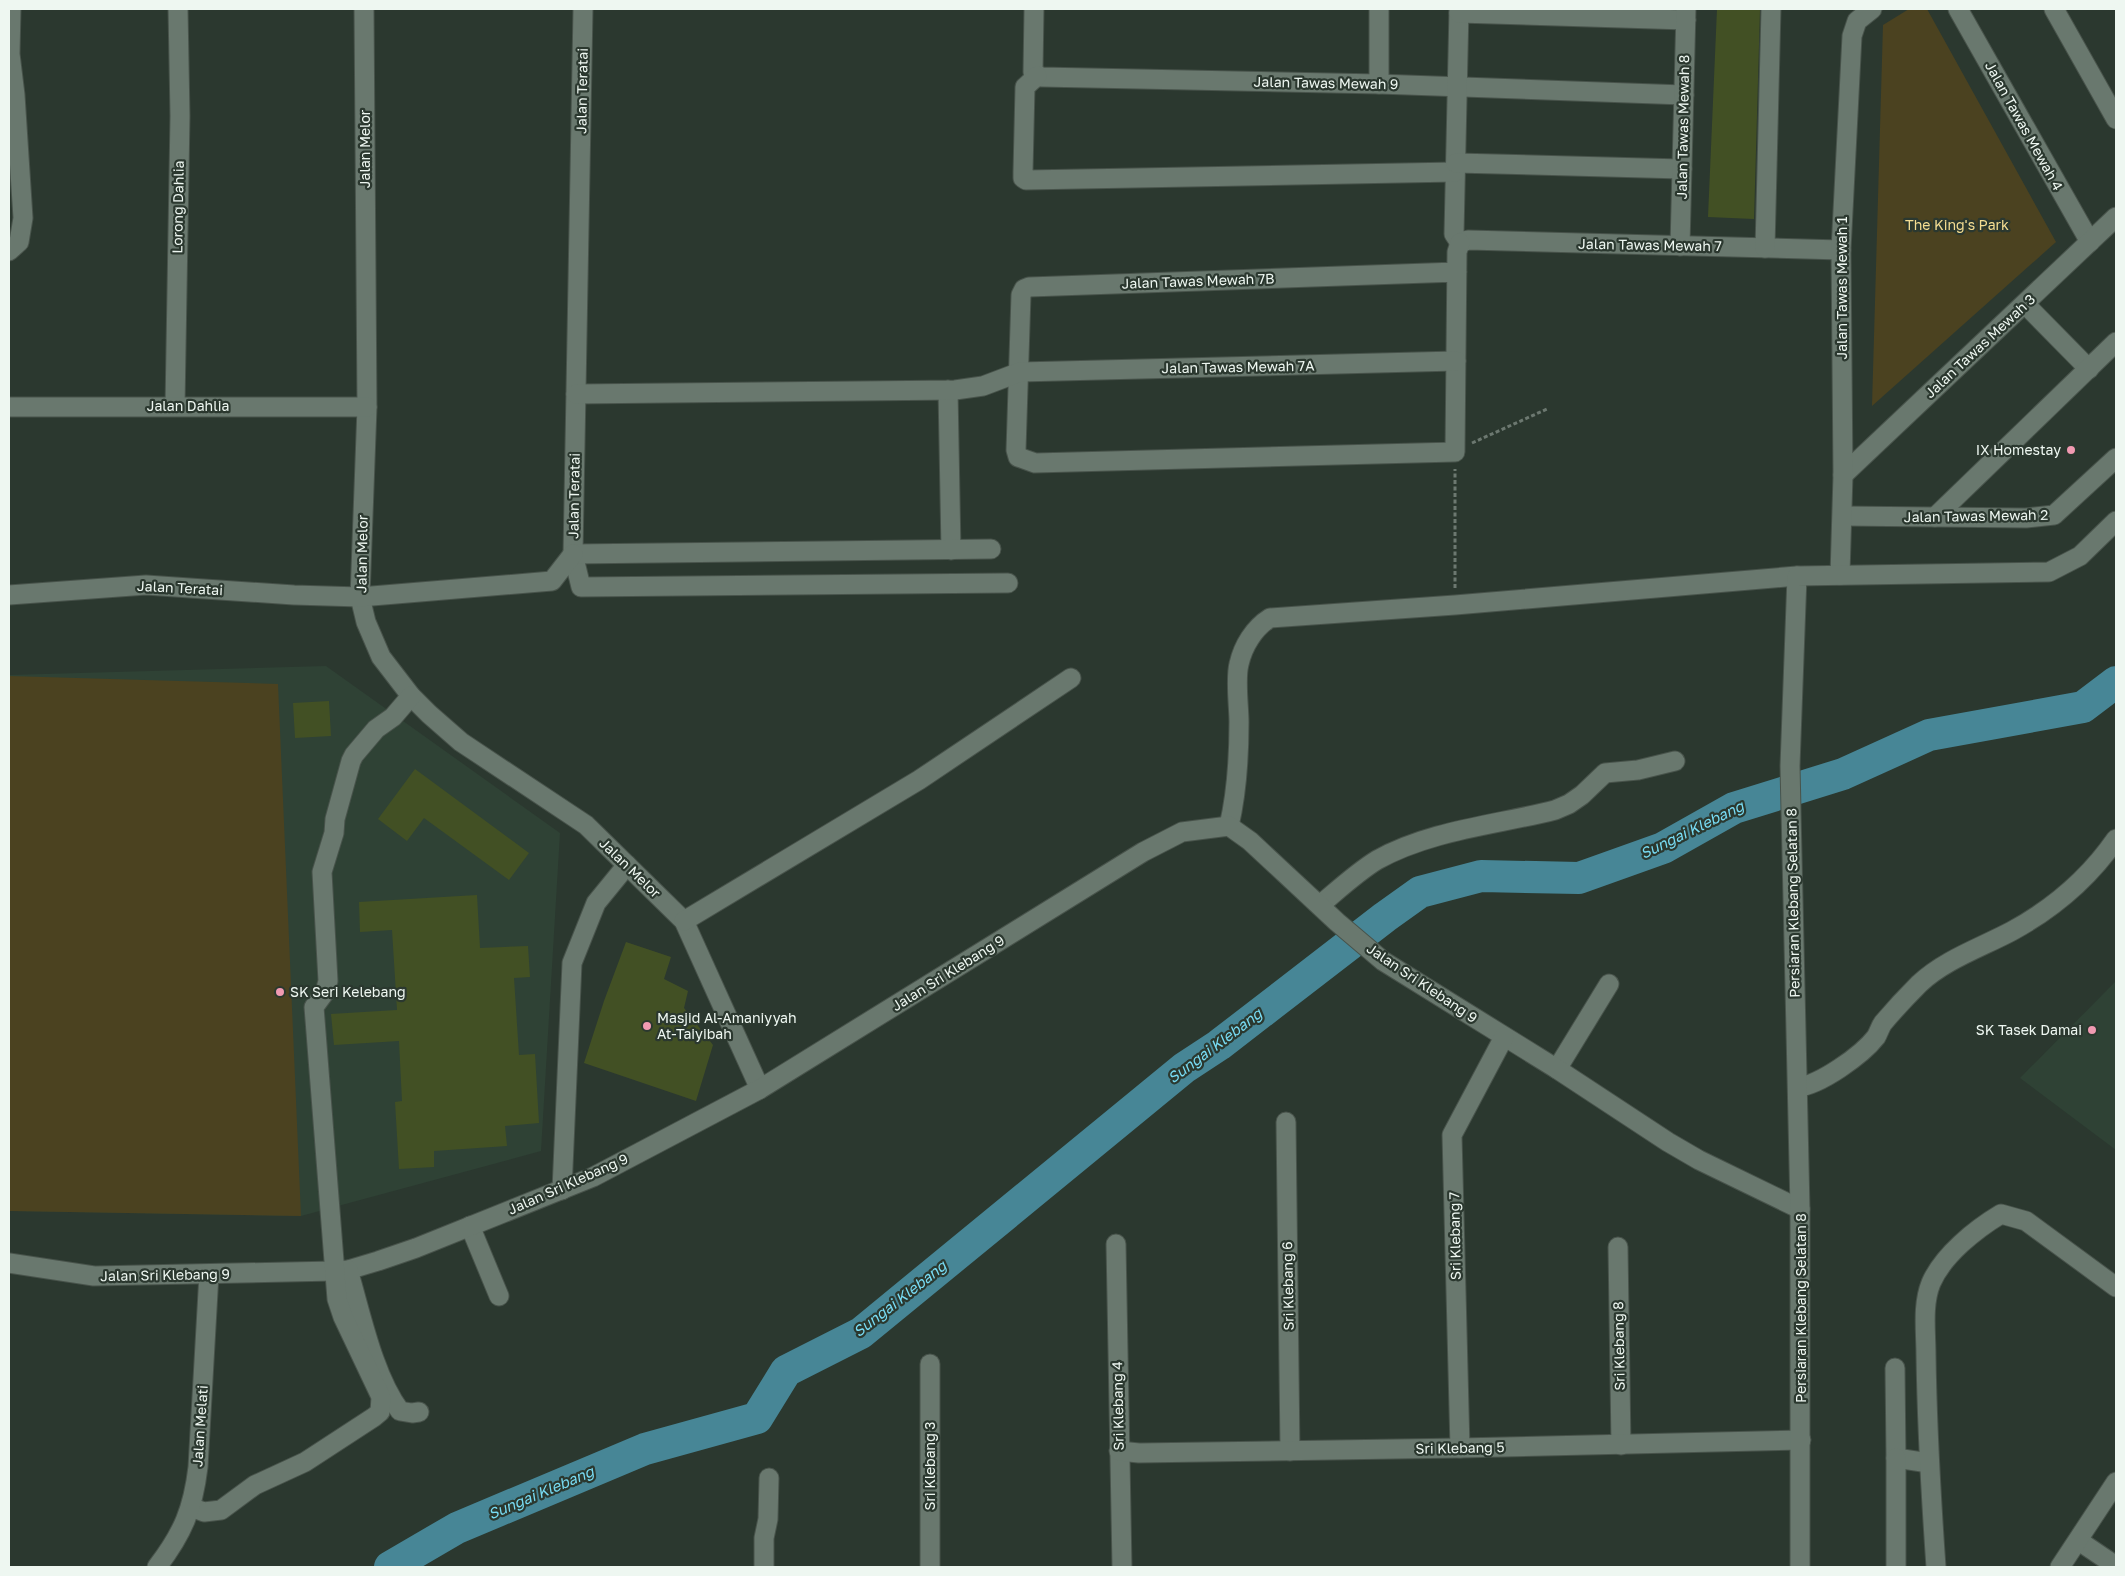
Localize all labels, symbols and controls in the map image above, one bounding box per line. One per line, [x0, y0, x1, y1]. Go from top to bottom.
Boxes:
street label: Jalan Teratai [572, 48, 591, 134]
street label: Jalan Tawas Mewah 8 [1673, 54, 1692, 200]
street label: Jalan Tawas Mewah 4 [1982, 58, 2067, 193]
street label: Jalan Tawas Mewah 9 [1253, 73, 1399, 92]
street label: Jalan Melor [356, 109, 373, 188]
street label: Lorong Dahlia [168, 160, 187, 254]
street label: Jalan Tawas Mewah 1 [1833, 216, 1850, 360]
park label: The King's Park [1905, 216, 2009, 233]
street label: Jalan Tawas Mewah 7 [1578, 235, 1722, 254]
street label: Jalan Tawas Mewah 7B [1121, 269, 1275, 292]
street label: Jalan Tawas Mewah 3 [1921, 290, 2038, 401]
street label: Jalan Tawas Mewah 7A [1161, 357, 1315, 376]
street label: Jalan Dahlia [147, 397, 229, 414]
place label: IX Homestay [1976, 441, 2061, 458]
marker: IX Homestay [2065, 444, 2077, 456]
street label: Jalan Teratai [564, 453, 583, 539]
street label: Jalan Tawas Mewah 2 [1904, 506, 2048, 525]
street label: Jalan Melor [352, 514, 371, 593]
street label: Jalan Teratai [137, 577, 223, 598]
water label: Sungai Klebang [1637, 795, 1748, 863]
street label: Persiaran Klebang Selatan 8 [1782, 808, 1803, 998]
street label: Jalan Melor [596, 834, 665, 901]
street label: Jalan Sri Klebang 9 [888, 931, 1007, 1014]
street label: Jalan Sri Klebang 9 [1364, 939, 1481, 1026]
place label: SK Seri Kelebang [290, 983, 406, 1000]
marker: SK Seri Kelebang [274, 986, 286, 998]
water label: Sungai Klebang [1164, 1003, 1267, 1087]
place label: Masjid Al-Amaniyyah At-Taiyibah [657, 1009, 797, 1042]
marker: Masjid Al-Amaniyyah At-Taiyibah [641, 1020, 653, 1032]
place label: SK Tasek Damai [1976, 1021, 2082, 1038]
marker: SK Tasek Damai [2086, 1024, 2098, 1036]
street label: Jalan Sri Klebang 9 [505, 1149, 630, 1218]
street label: Sri Klebang 7 [1445, 1192, 1464, 1280]
street label: Persiaran Klebang Selatan 8 [1792, 1213, 1809, 1403]
street label: Sri Klebang 6 [1278, 1241, 1297, 1331]
water label: Sungai Klebang [849, 1255, 951, 1341]
street label: Jalan Sri Klebang 9 [100, 1265, 230, 1284]
street label: Sri Klebang 8 [1609, 1301, 1628, 1391]
street label: Sri Klebang 4 [1108, 1361, 1127, 1451]
street label: Jalan Melati [188, 1384, 211, 1467]
street label: Sri Klebang 3 [921, 1421, 938, 1511]
street label: Sri Klebang 5 [1415, 1438, 1505, 1457]
water label: Sungai Klebang [485, 1461, 598, 1523]

